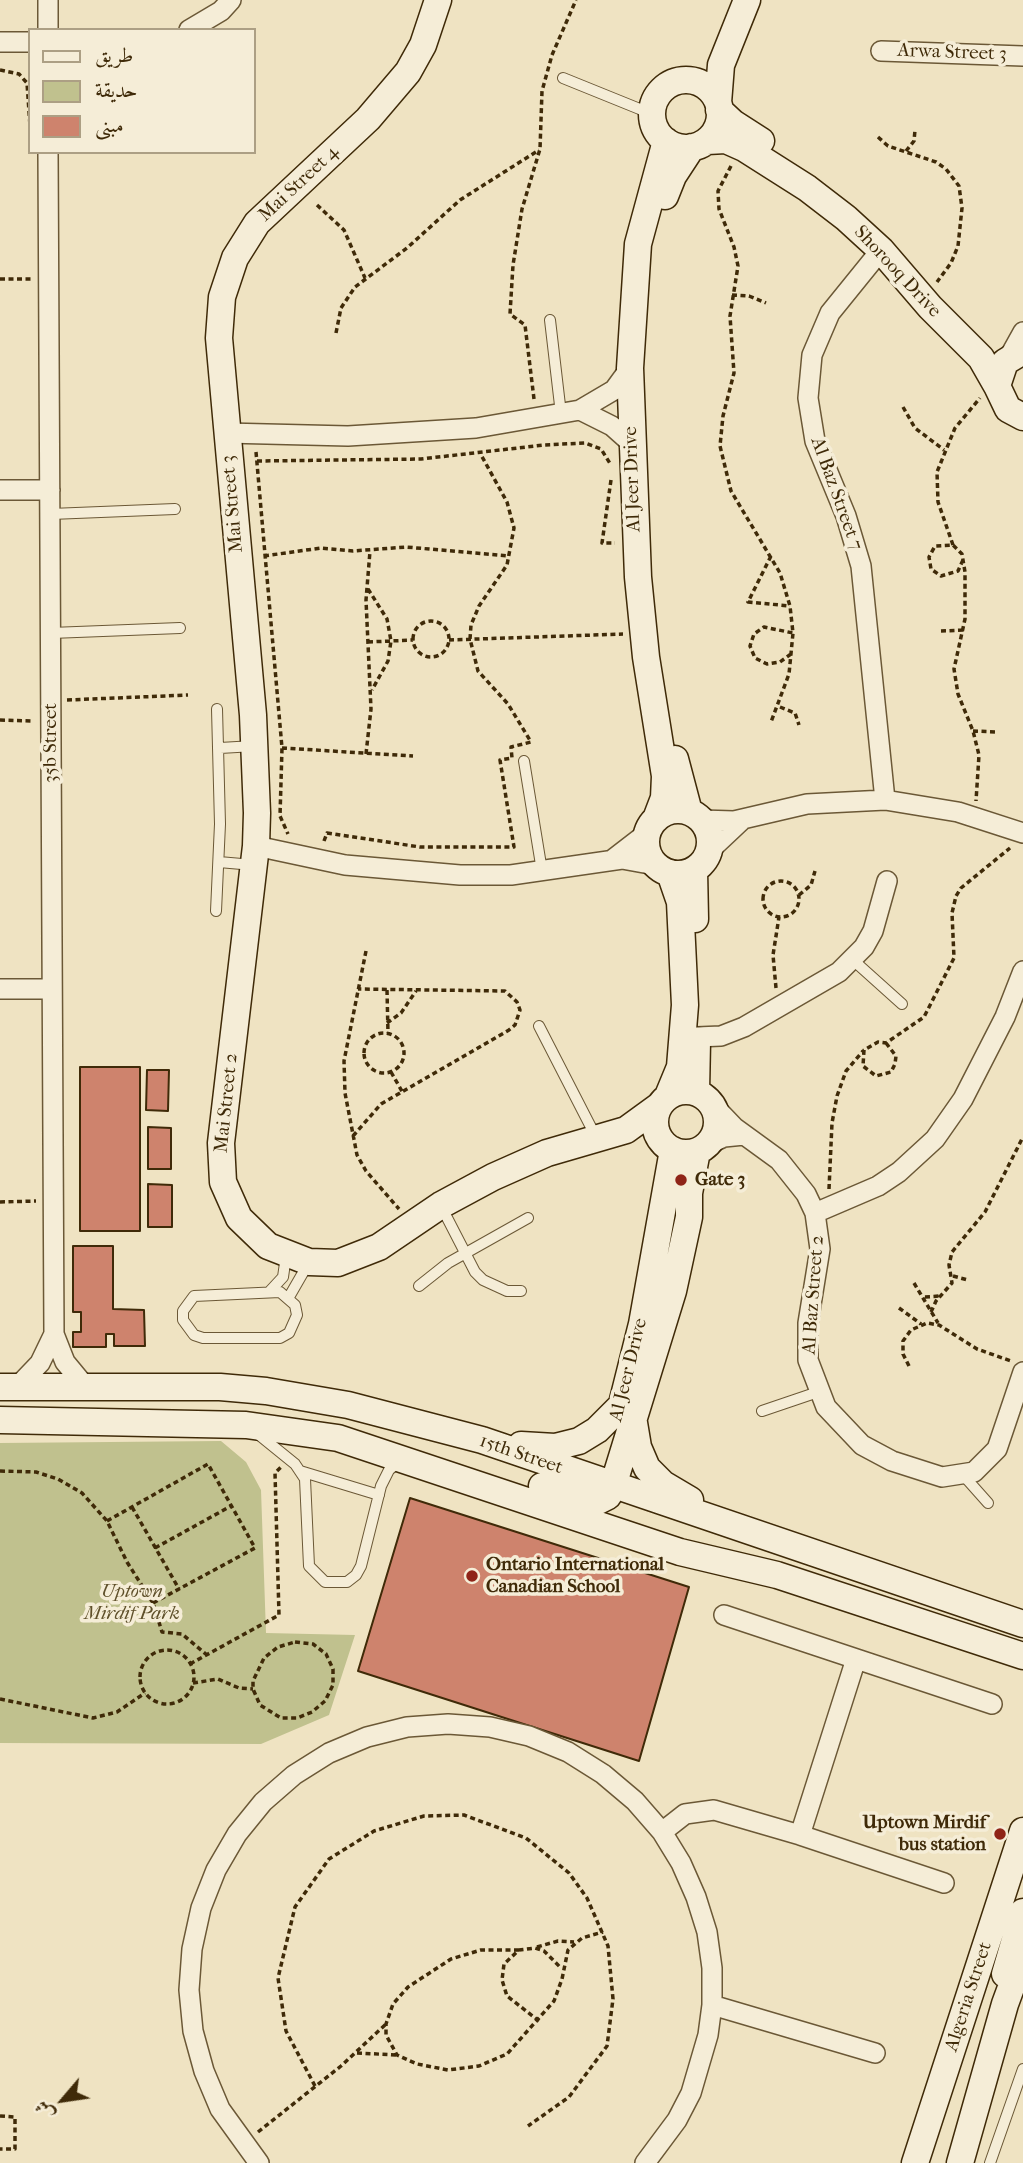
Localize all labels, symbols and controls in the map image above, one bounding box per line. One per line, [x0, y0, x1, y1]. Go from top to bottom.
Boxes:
legend [28, 28, 256, 154]
street label: Arwa Street 3 [897, 40, 1007, 66]
text: طريق [95, 43, 133, 67]
text: حديقة [95, 78, 138, 102]
text: مبنى [95, 113, 124, 137]
street label: Mai Street 4 [254, 141, 344, 227]
street label: Shorooq Drive [849, 221, 945, 323]
street label: Al Jeer Drive [620, 426, 646, 532]
street label: Al Baz Street 7 [805, 434, 867, 554]
street label: Mai Street 3 [217, 454, 249, 554]
street label: 35b Street [40, 703, 62, 783]
street label: Mai Street 2 [210, 1052, 244, 1154]
place label: Gate 3 [695, 1169, 745, 1191]
marker: Gate 3 [673, 1172, 689, 1188]
street label: Al Baz Street 2 [798, 1235, 830, 1355]
street label: Al Jeer Drive [605, 1316, 653, 1424]
street label: 15th Street [476, 1430, 566, 1480]
place label: Ontario International Canadian School [486, 1554, 664, 1598]
marker: Ontario International Canadian School [464, 1568, 480, 1584]
park label: Uptown Mirdif Park [84, 1581, 180, 1625]
place label: Uptown Mirdif bus station [863, 1812, 986, 1856]
marker: Uptown Mirdif bus station [992, 1826, 1008, 1842]
street label: Algeria Street [941, 1939, 997, 2055]
north arrow [28, 2065, 98, 2135]
text: ش [30, 2097, 59, 2124]

